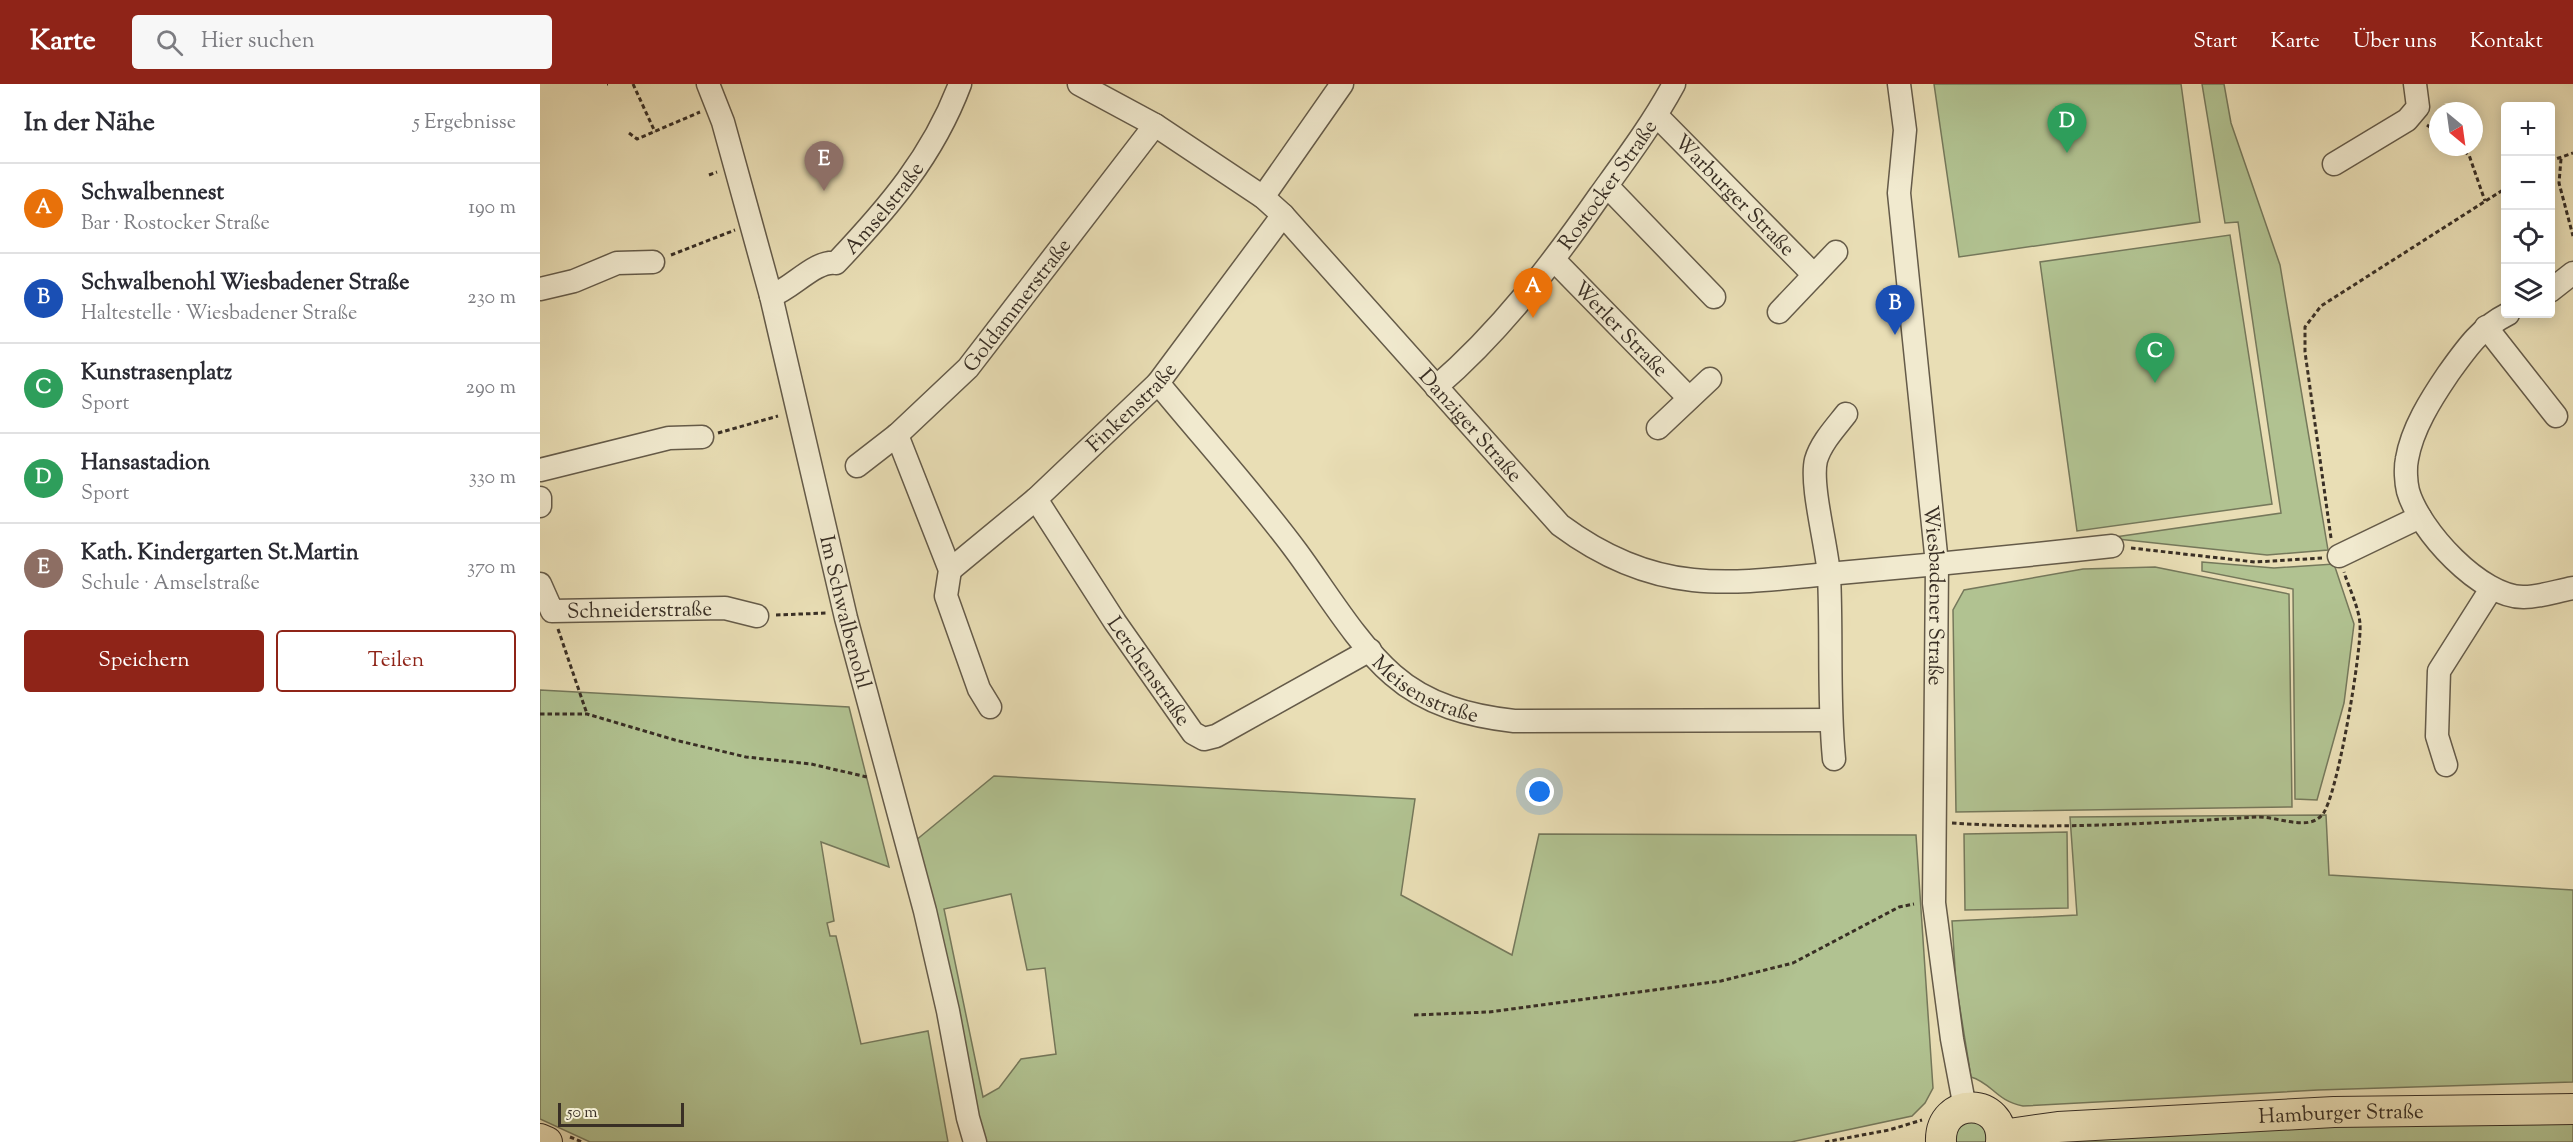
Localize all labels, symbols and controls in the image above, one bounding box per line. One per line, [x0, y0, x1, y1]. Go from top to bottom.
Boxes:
search box [132, 15, 552, 69]
text: Karte [30, 22, 96, 62]
icon: search [153, 26, 186, 59]
text: Hier suchen [201, 26, 315, 58]
text: Start [2193, 27, 2237, 57]
text: Karte [2270, 27, 2320, 57]
text: Über uns [2353, 27, 2437, 57]
text: Kontakt [2470, 27, 2543, 57]
north arrow [2429, 102, 2483, 156]
map controls [2501, 102, 2555, 318]
button: + [2501, 102, 2555, 156]
pin: D [2048, 104, 2086, 153]
text: In der Nähe [24, 105, 155, 142]
text: 5 Ergebnisse [413, 109, 516, 138]
street label: Rostocker Straße [1552, 115, 1666, 257]
street label: Warburger Straße [1666, 129, 1801, 264]
pin: E [804, 141, 844, 191]
button: − [2501, 156, 2555, 210]
street label: Amselstraße [838, 157, 933, 262]
text: Schwalbennest [81, 178, 224, 210]
text: A [35, 194, 52, 223]
text: 190 m [468, 194, 516, 223]
text: Bar · Rostocker Straße [81, 210, 270, 239]
button: locate [2501, 210, 2555, 264]
street label: Goldammerstraße [957, 233, 1079, 379]
button: layers [2501, 264, 2555, 318]
text: Schwalbenohl Wiesbadener Straße [81, 268, 409, 300]
pin: A [1514, 268, 1552, 318]
street label: Werler Straße [1565, 275, 1674, 385]
text: B [37, 284, 50, 313]
text: 230 m [467, 284, 516, 313]
pin: B [1876, 286, 1914, 335]
text: Haltestelle · Wiesbadener Straße [81, 300, 357, 329]
pin: C [2136, 334, 2174, 383]
street label: Finkenstraße [1081, 357, 1185, 460]
text: Kunstrasenplatz [81, 358, 232, 390]
street label: Danziger Straße [1411, 363, 1528, 490]
text: C [35, 374, 52, 403]
text: 290 m [466, 374, 516, 403]
text: Sport [81, 390, 129, 419]
text: Hansastadion [81, 448, 210, 480]
text: D [36, 464, 51, 493]
text: 330 m [469, 464, 516, 493]
text: Sport [81, 480, 129, 509]
street label: Wiesbadener Straße [1914, 504, 1950, 686]
street label: Im Schwalbenohl [810, 533, 878, 693]
text: Kath. Kindergarten St.Martin [81, 538, 359, 570]
text: E [37, 554, 50, 583]
text: 370 m [467, 554, 516, 583]
text: Schule · Amselstraße [81, 570, 260, 599]
street label: Schneiderstraße [567, 595, 712, 628]
street label: Lerchenstraße [1099, 611, 1197, 733]
button: Speichern [24, 630, 264, 692]
button: Teilen [276, 630, 516, 692]
street label: Meisenstraße [1364, 649, 1481, 732]
your location [1525, 777, 1554, 806]
street label: Hamburger Straße [2258, 1098, 2424, 1133]
scale bar [558, 1100, 684, 1128]
text: 50 m [567, 1102, 598, 1125]

